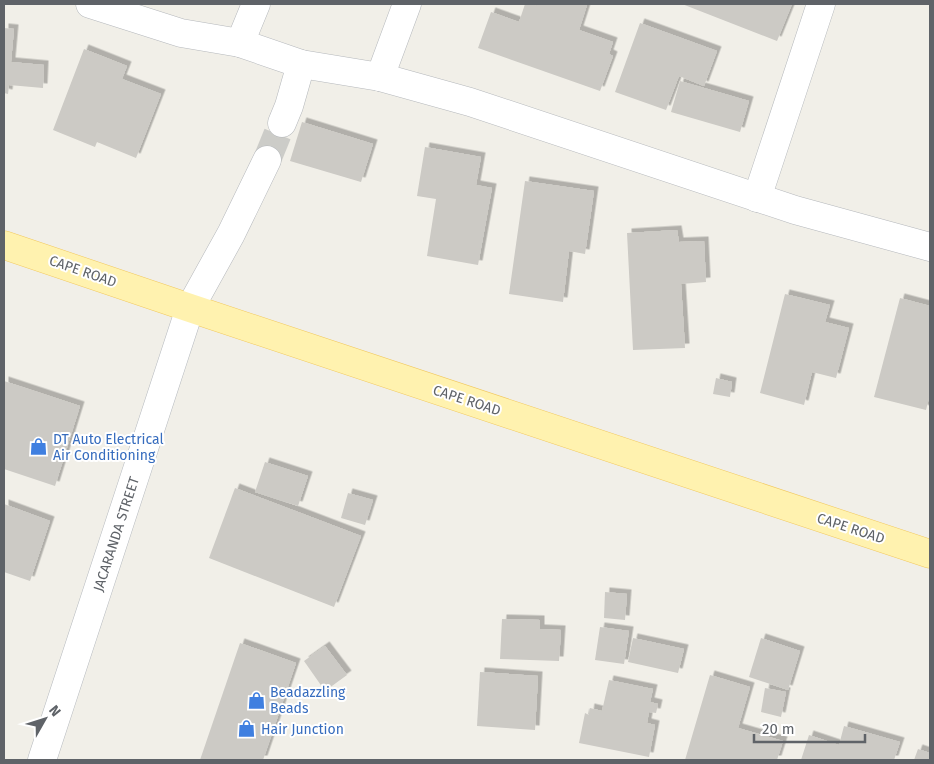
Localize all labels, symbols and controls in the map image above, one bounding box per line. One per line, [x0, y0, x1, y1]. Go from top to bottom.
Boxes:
street label: CAPE ROAD [47, 252, 119, 291]
street label: CAPE ROAD [431, 382, 503, 419]
place label: DT Auto Electrical Air Conditioning [53, 431, 164, 464]
shop icon: DT Auto Electrical Air Conditioning [29, 437, 49, 457]
street label: JACARANDA STREET [90, 474, 143, 594]
street label: CAPE ROAD [815, 510, 887, 547]
place label: Beadazzling Beads [270, 684, 346, 717]
shop icon: Beadazzling Beads [246, 690, 266, 710]
north arrow [20, 694, 70, 744]
text: N [45, 702, 64, 720]
scale bar [754, 712, 865, 744]
shop icon: Hair Junction [237, 719, 257, 739]
text: 20 m [762, 720, 795, 738]
place label: Hair Junction [261, 721, 344, 738]

